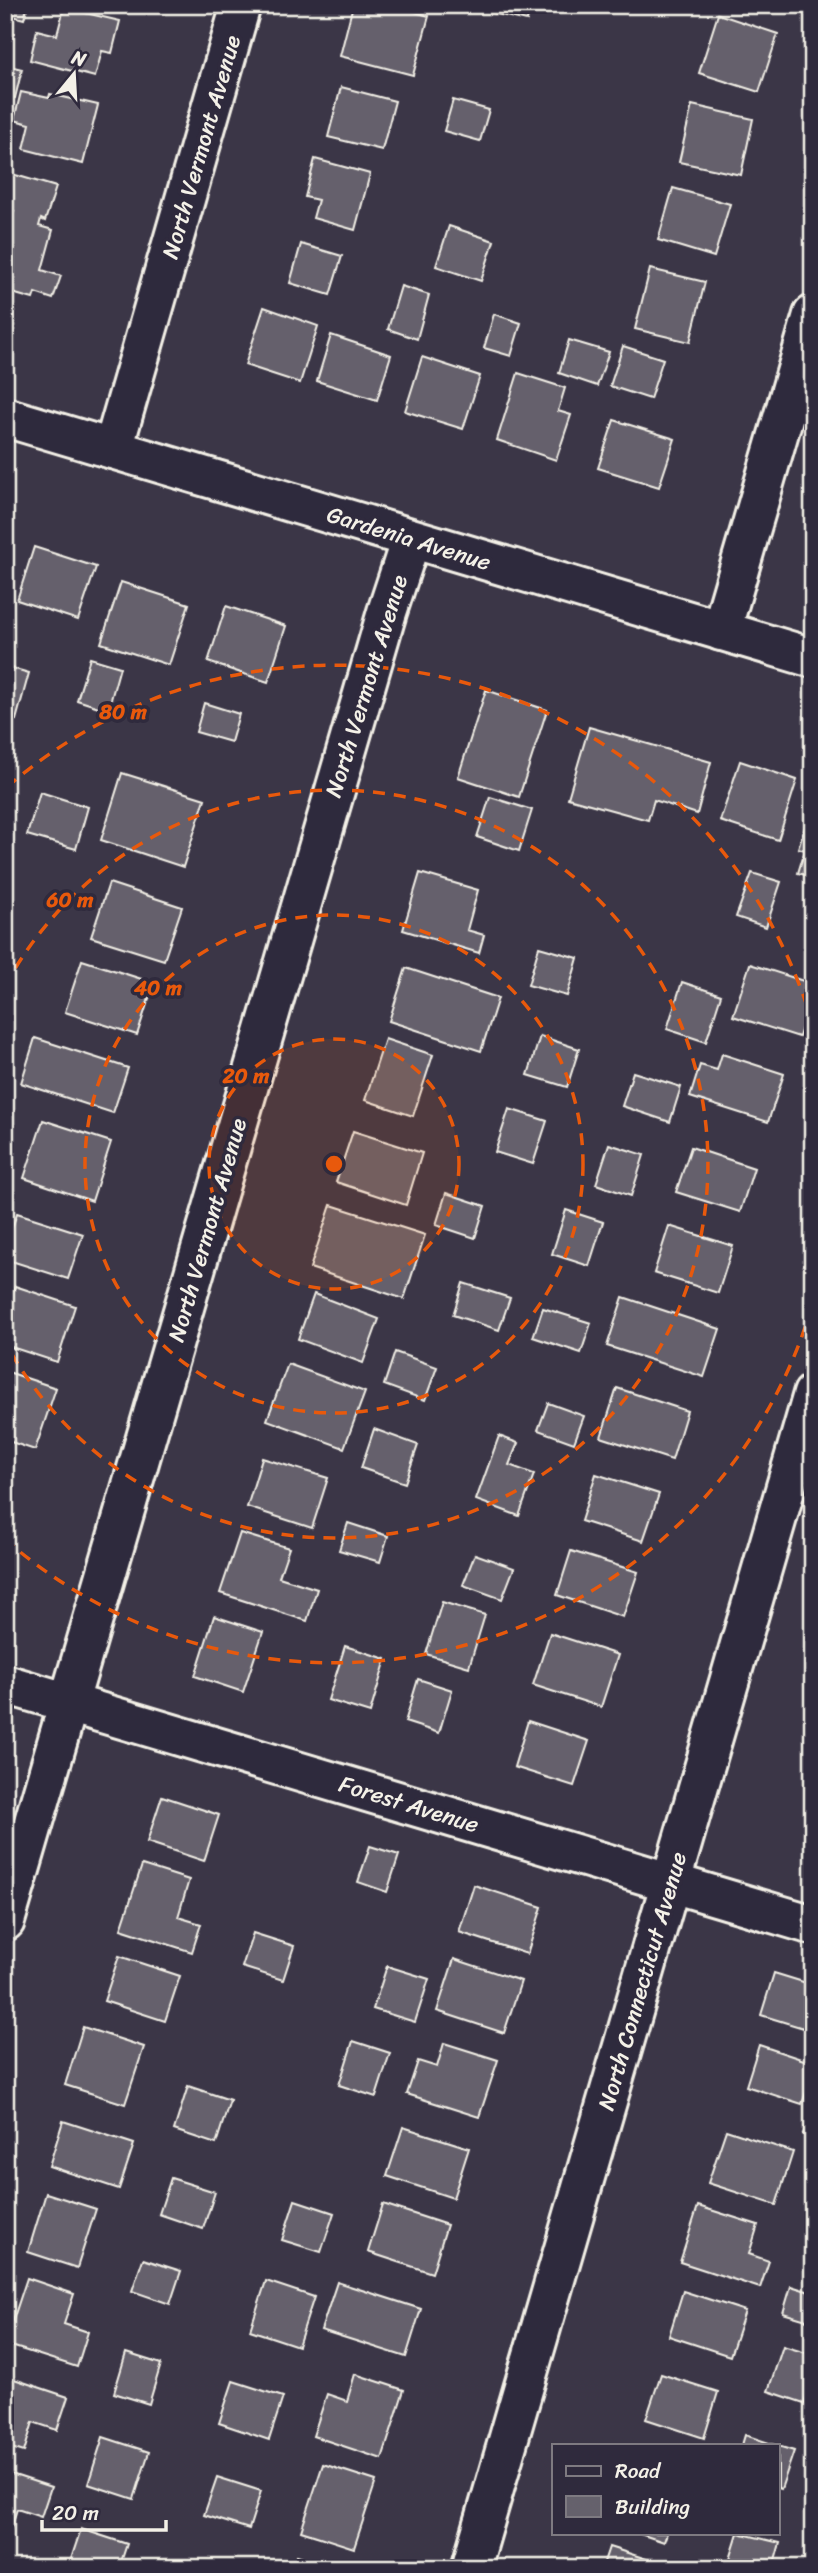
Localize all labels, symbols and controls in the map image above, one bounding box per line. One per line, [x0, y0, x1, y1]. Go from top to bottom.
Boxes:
street label: North Vermont Avenue [150, 30, 253, 264]
north arrow [38, 38, 108, 108]
text: N [67, 40, 91, 76]
street label: Gardenia Avenue [322, 494, 496, 583]
street label: North Vermont Avenue [313, 570, 420, 803]
text: 80 m [98, 693, 148, 731]
text: 60 m [46, 881, 94, 919]
text: 40 m [133, 969, 183, 1007]
text: 20 m [222, 1057, 270, 1095]
street label: North Vermont Avenue [156, 1113, 259, 1347]
centre of rings [322, 1152, 346, 1176]
street label: Forest Avenue [334, 1764, 484, 1845]
street label: North Connecticut Avenue [586, 1847, 699, 2115]
legend [552, 2444, 780, 2534]
text: Road [615, 2452, 662, 2490]
text: Building [615, 2488, 691, 2526]
scale bar [42, 2489, 166, 2533]
text: 20 m [52, 2494, 99, 2532]

